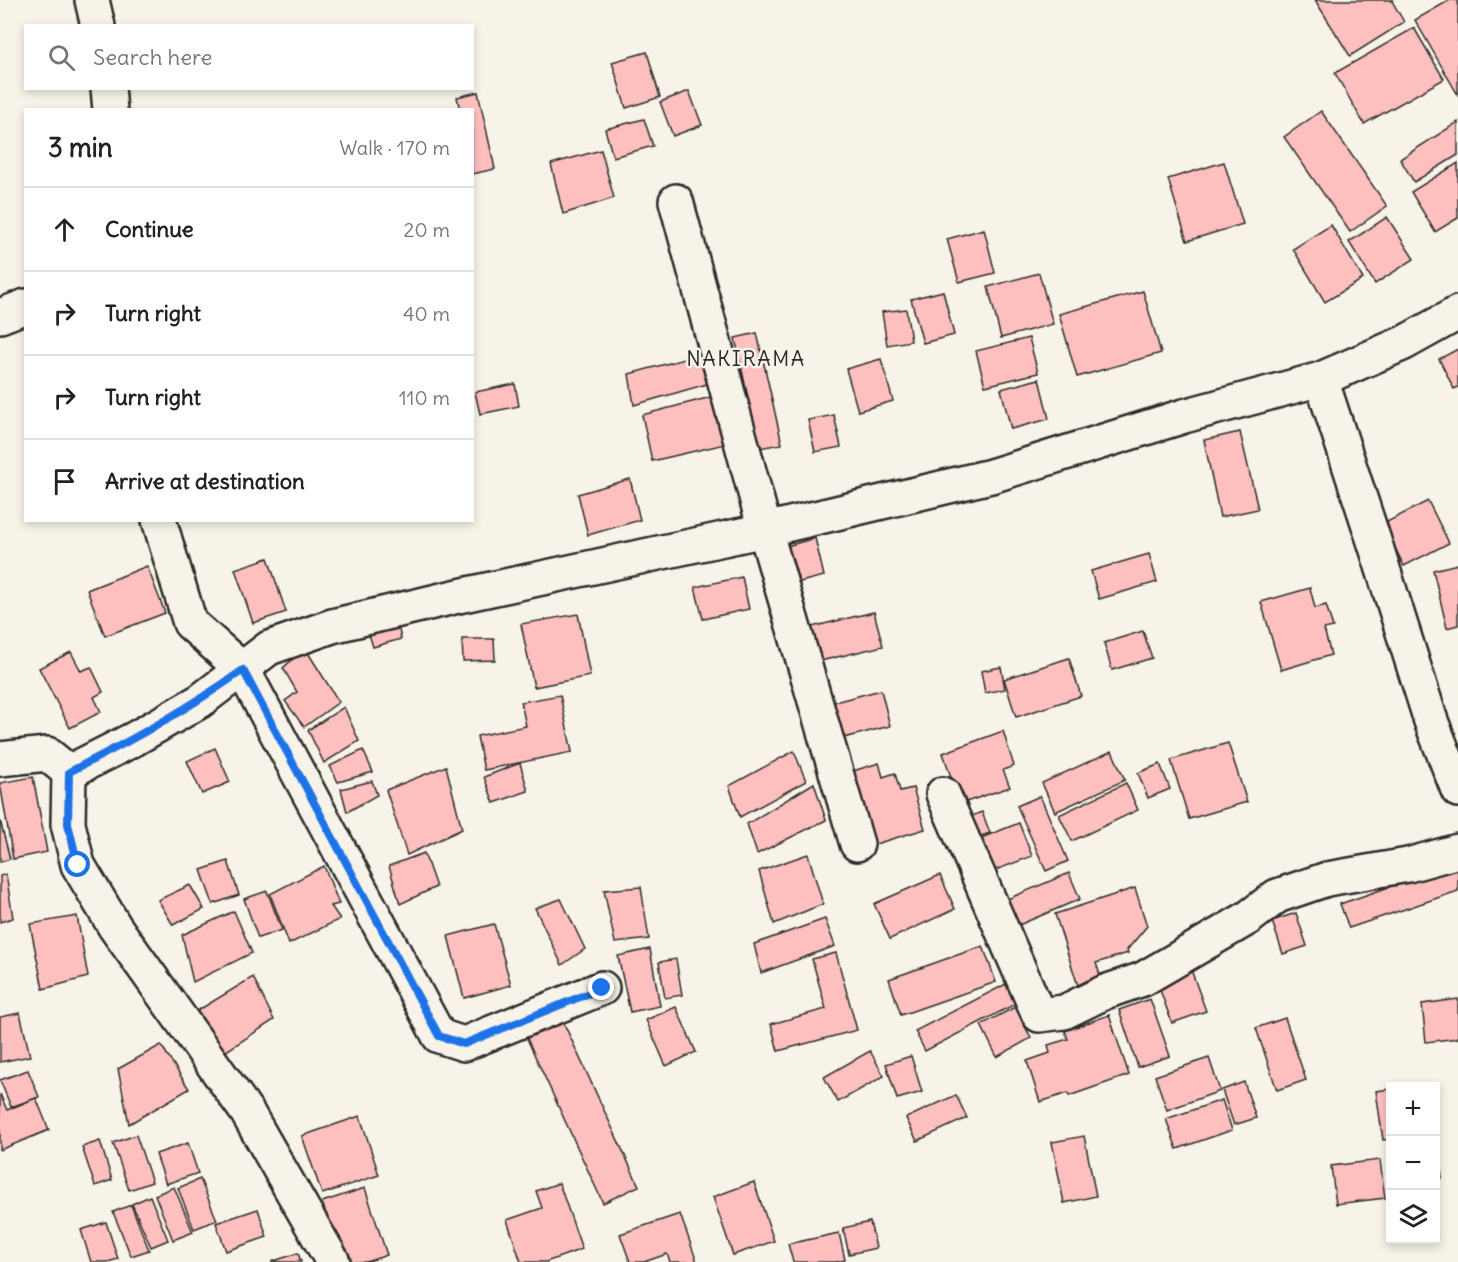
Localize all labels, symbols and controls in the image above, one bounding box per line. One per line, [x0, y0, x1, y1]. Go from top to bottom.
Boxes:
search box [24, 24, 474, 90]
icon: search [45, 41, 78, 74]
text: Search here [93, 43, 212, 71]
text: 3 min [48, 131, 113, 164]
text: Walk · 170 m [339, 135, 450, 160]
icon: ahead [48, 213, 81, 246]
text: Continue [105, 215, 194, 243]
text: 20 m [404, 217, 450, 242]
icon: right [48, 297, 81, 330]
text: Turn right [105, 299, 201, 327]
text: 40 m [403, 301, 450, 326]
district label: NAKIRAMA [686, 345, 806, 372]
icon: right [48, 381, 81, 414]
text: Turn right [105, 383, 201, 411]
text: 110 m [399, 385, 450, 410]
icon: arrive [48, 465, 81, 498]
text: Arrive at destination [105, 467, 305, 495]
route start [64, 851, 90, 877]
route end [588, 974, 614, 1000]
map controls [1386, 1082, 1440, 1244]
button: + [1386, 1082, 1440, 1136]
button: − [1386, 1136, 1440, 1190]
button: layers [1386, 1190, 1440, 1244]

